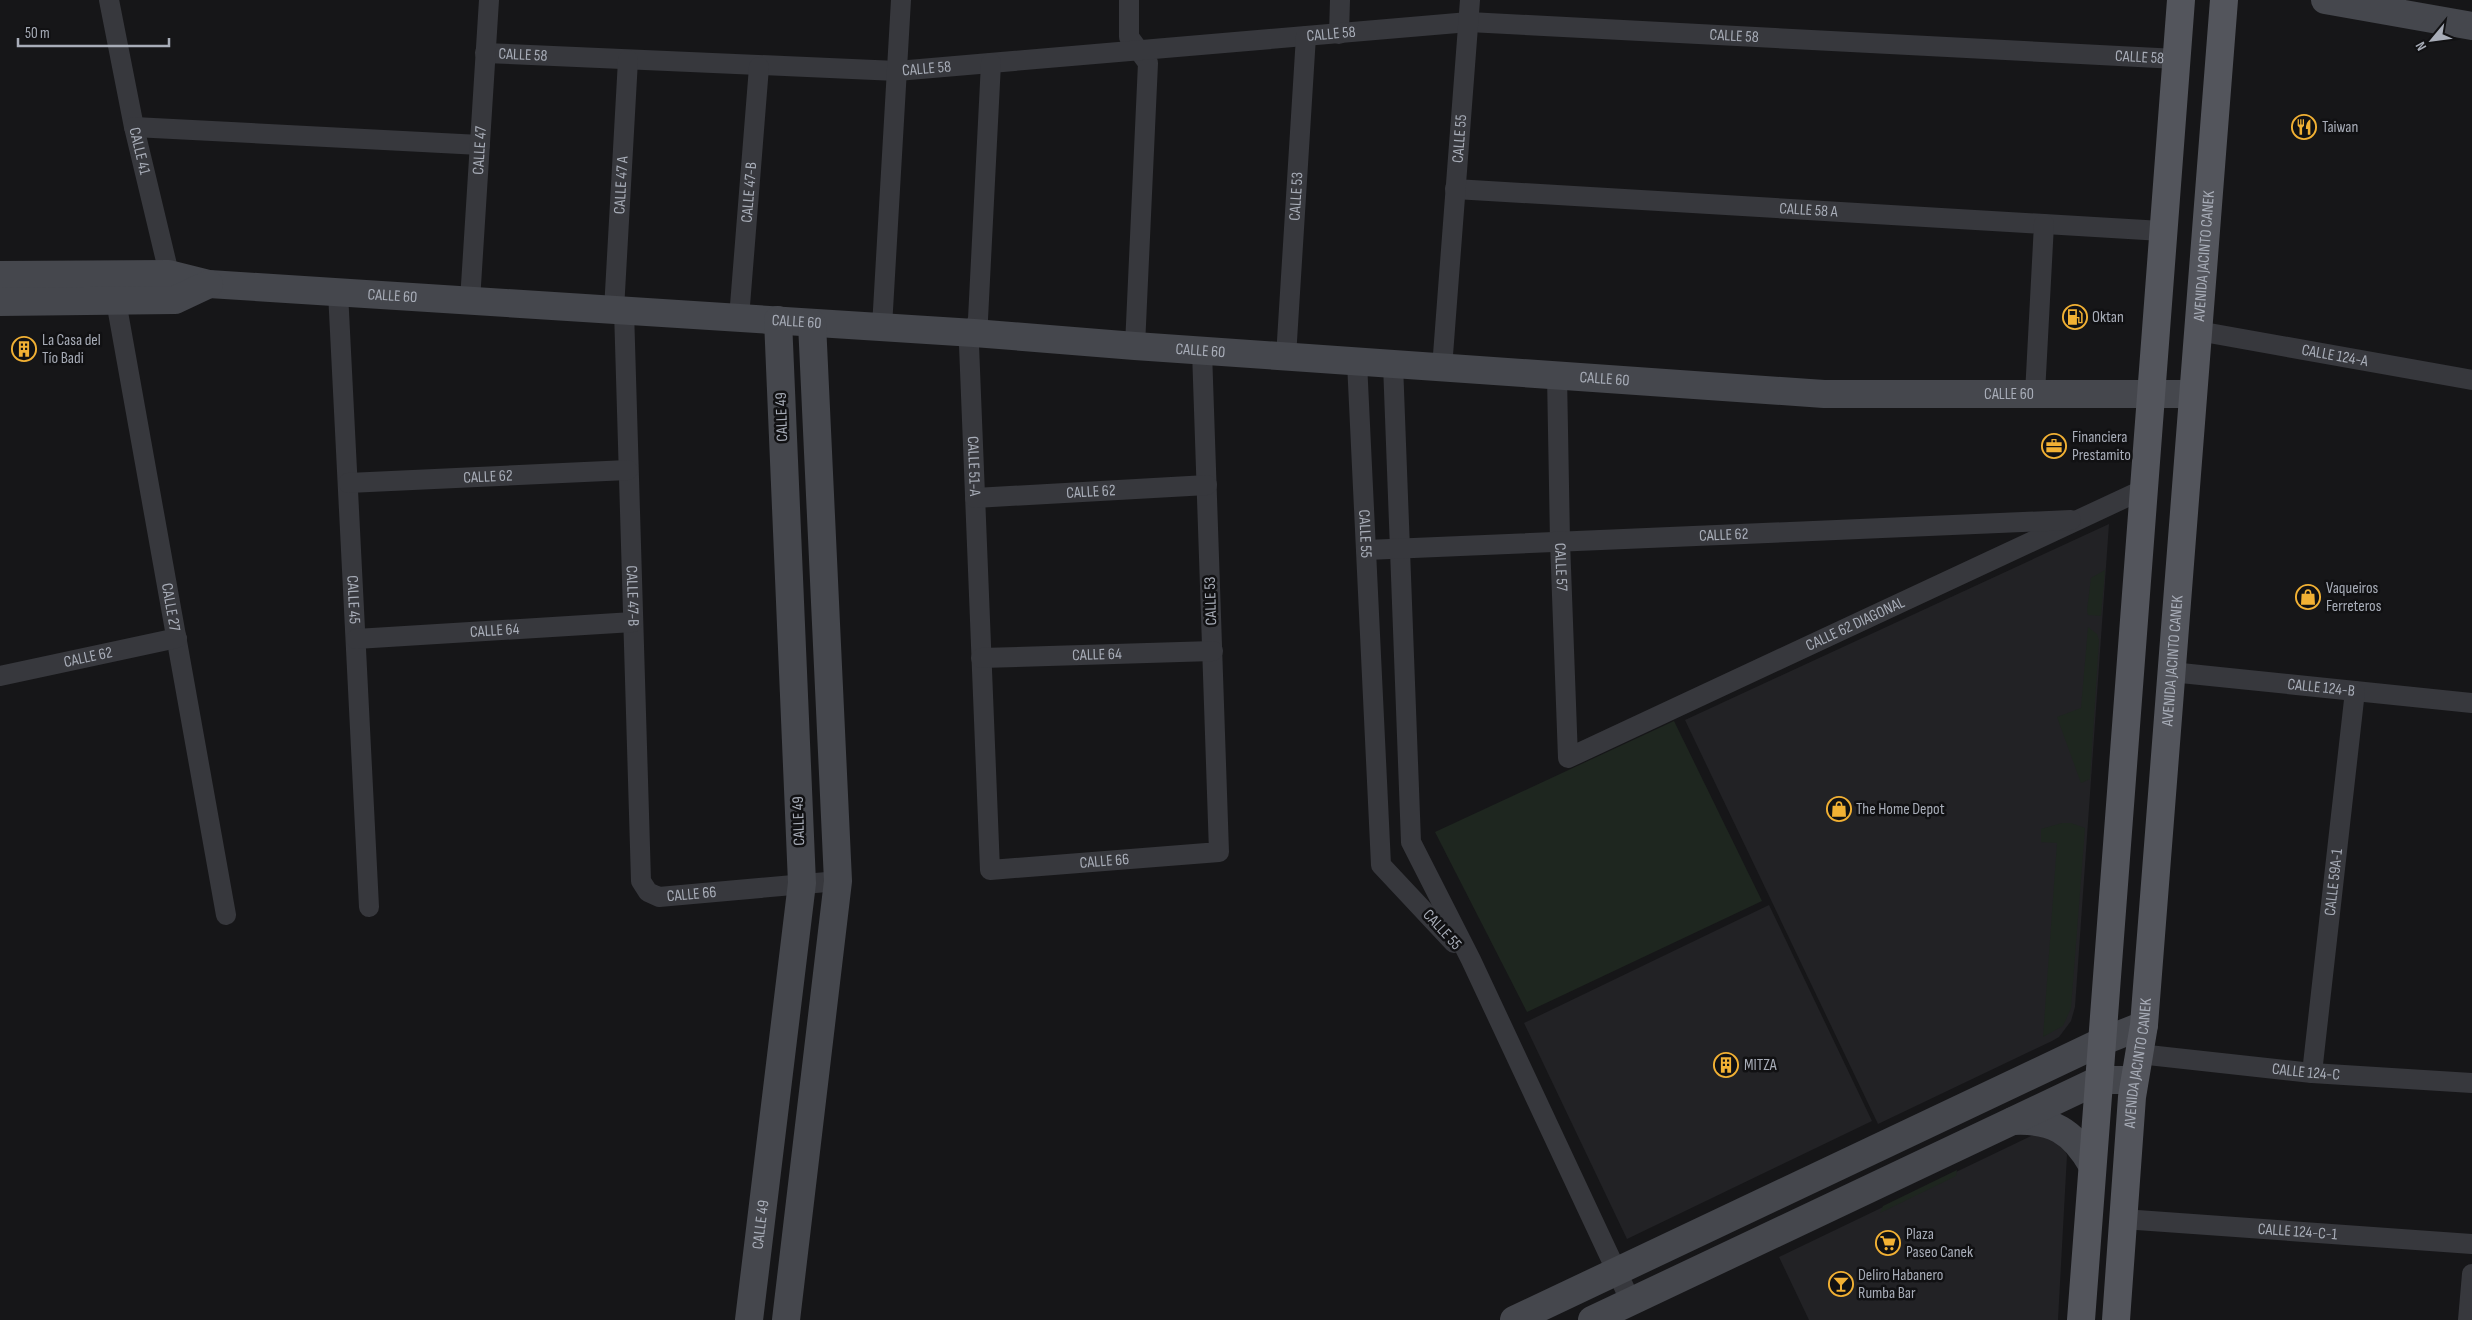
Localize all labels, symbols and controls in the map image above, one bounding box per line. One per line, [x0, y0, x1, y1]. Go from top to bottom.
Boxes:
scale bar [18, 15, 169, 47]
north arrow [2407, 15, 2457, 65]
street label: CALLE 58 [1306, 22, 1356, 45]
text: 50 m [25, 24, 50, 43]
street label: CALLE 58 [1709, 25, 1759, 47]
text: N [2412, 39, 2430, 53]
street label: CALLE 58 [498, 44, 548, 65]
street label: CALLE 58 [2115, 46, 2165, 68]
street label: CALLE 58 [901, 57, 952, 80]
street label: CALLE 55 [1448, 114, 1471, 164]
restaurant icon: Taiwan [2291, 114, 2317, 140]
place label: Taiwan [2322, 118, 2358, 137]
street label: CALLE 41 [125, 125, 155, 177]
street label: CALLE 47 [469, 125, 491, 175]
street label: CALLE 47 A [610, 156, 632, 215]
street label: CALLE 47-B [737, 161, 761, 223]
street label: CALLE 53 [1285, 171, 1307, 221]
street label: AVENIDA JACINTO CANEK [2189, 189, 2219, 323]
street label: CALLE 58 A [1779, 199, 1838, 221]
street label: CALLE 60 [367, 285, 418, 307]
fuel station icon: Oktan [2062, 304, 2088, 330]
place label: Oktan [2092, 308, 2124, 327]
street label: CALLE 60 [771, 311, 822, 333]
place label: La Casa del Tío Badi [42, 331, 101, 368]
building icon: La Casa del Tío Badi [11, 336, 37, 362]
street label: CALLE 60 [1175, 339, 1226, 362]
street label: CALLE 124-A [2300, 340, 2370, 371]
street label: CALLE 60 [1579, 368, 1630, 390]
street label: CALLE 60 [1984, 385, 2034, 404]
street label: CALLE 49 [772, 392, 792, 442]
place label: Financiera Prestamito [2072, 428, 2131, 465]
office icon: Financiera Prestamito [2041, 433, 2067, 459]
street label: CALLE 51-A [963, 436, 985, 497]
street label: CALLE 62 [463, 466, 513, 487]
street label: CALLE 62 [1066, 481, 1116, 502]
street label: CALLE 55 [1355, 509, 1376, 558]
street label: CALLE 62 [1699, 524, 1749, 545]
street label: CALLE 57 [1551, 542, 1571, 592]
street label: CALLE 47-B [622, 565, 643, 627]
street label: CALLE 45 [343, 575, 364, 624]
street label: CALLE 53 [1201, 576, 1221, 626]
place label: Vaqueiros Ferreteros [2326, 579, 2382, 616]
street label: CALLE 27 [157, 582, 185, 633]
shop icon: Vaqueiros Ferreteros [2295, 584, 2321, 610]
street label: CALLE 62 DIAGONAL [1803, 593, 1907, 655]
street label: AVENIDA JACINTO CANEK [2158, 594, 2187, 728]
street label: CALLE 64 [469, 619, 520, 641]
street label: CALLE 62 [62, 643, 114, 672]
street label: CALLE 64 [1072, 644, 1122, 665]
street label: CALLE 124-B [2287, 675, 2356, 700]
street label: CALLE 49 [789, 796, 809, 846]
shop icon: The Home Depot [1826, 796, 1852, 822]
place label: The Home Depot [1856, 800, 1945, 819]
street label: CALLE 59A-1 [2320, 847, 2347, 917]
street label: CALLE 66 [1079, 850, 1130, 872]
street label: CALLE 66 [666, 882, 717, 906]
street label: CALLE 55 [1419, 906, 1465, 954]
street label: AVENIDA JACINTO CANEK [2120, 997, 2156, 1130]
building icon: MITZA [1713, 1052, 1739, 1078]
place label: MITZA [1744, 1056, 1777, 1075]
street label: CALLE 124-C [2271, 1059, 2341, 1084]
street label: CALLE 49 [748, 1199, 773, 1250]
street label: CALLE 124-C-1 [2257, 1219, 2338, 1244]
place label: Plaza Paseo Canek [1906, 1225, 1973, 1262]
supermarket icon: Plaza Paseo Canek [1875, 1230, 1901, 1256]
place label: Deliro Habanero Rumba Bar [1858, 1266, 1943, 1303]
bar icon: Deliro Habanero Rumba Bar [1828, 1271, 1854, 1297]

